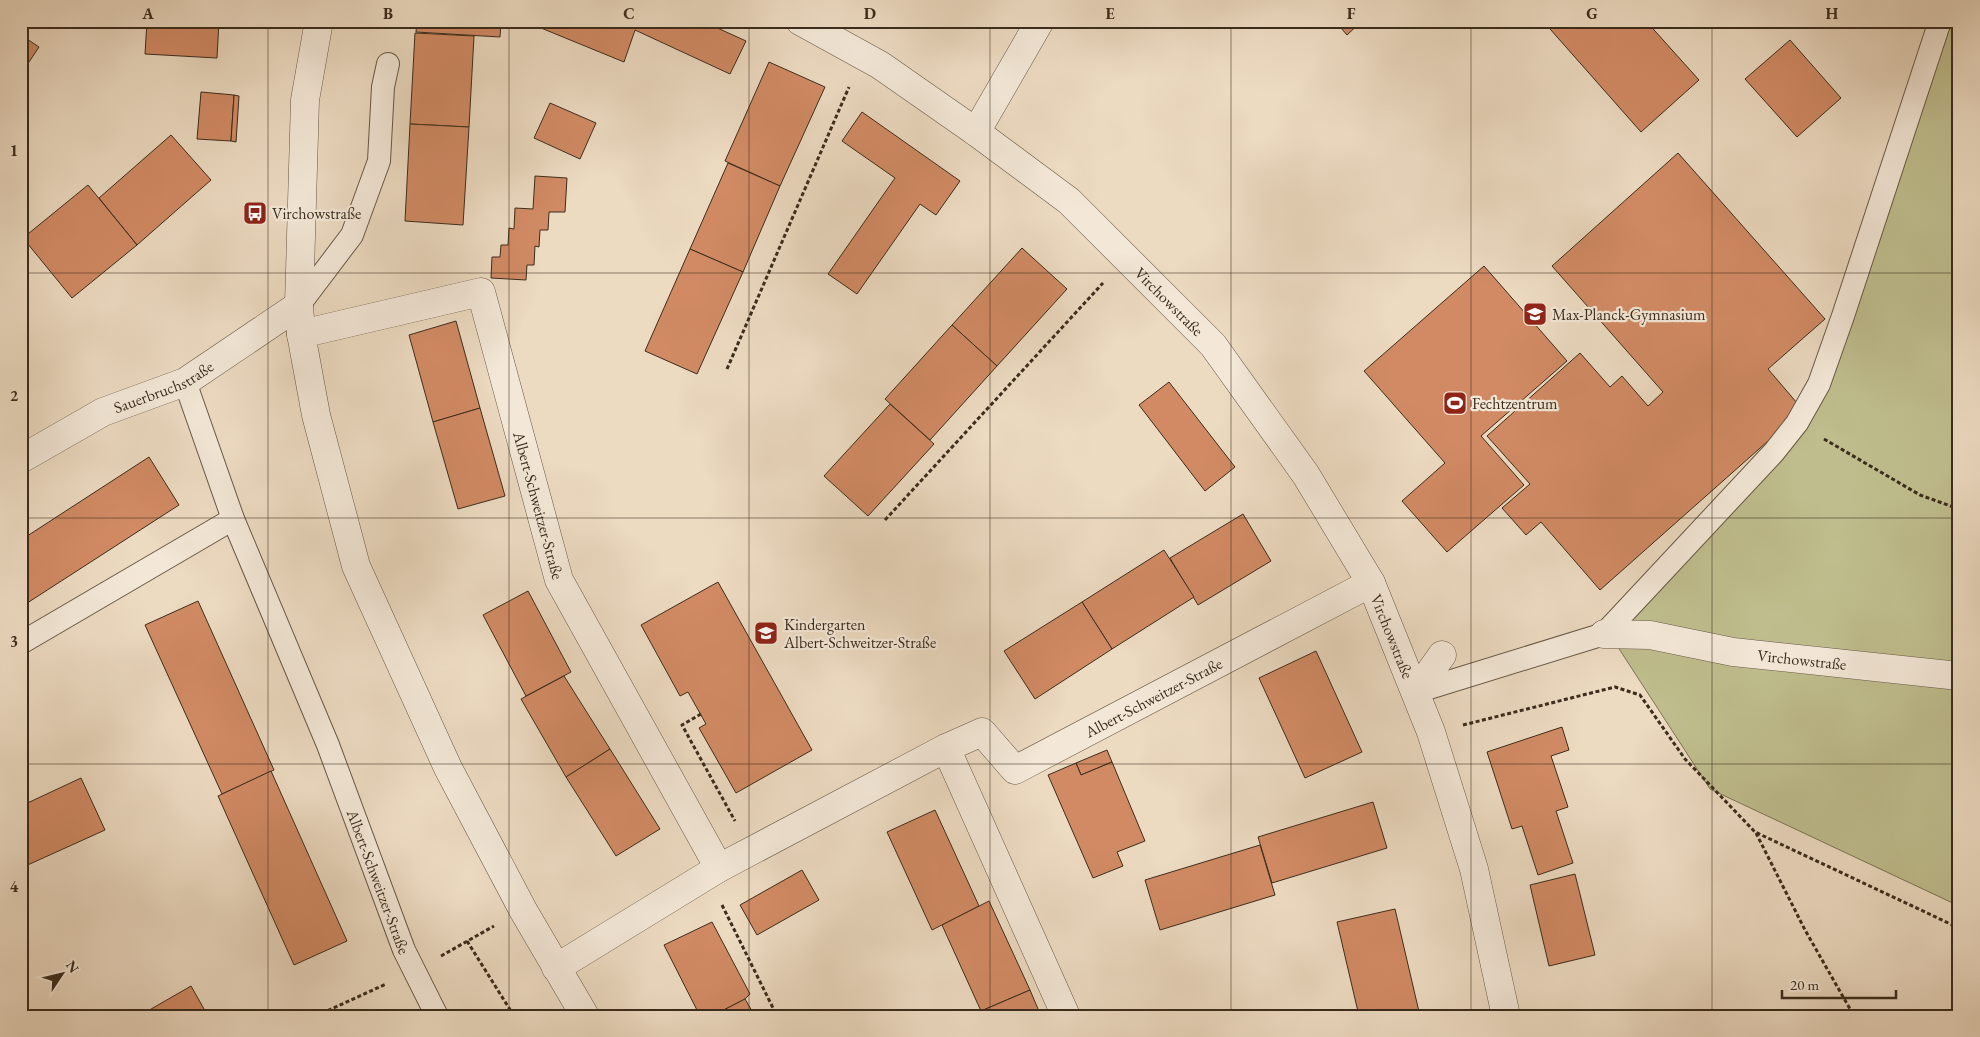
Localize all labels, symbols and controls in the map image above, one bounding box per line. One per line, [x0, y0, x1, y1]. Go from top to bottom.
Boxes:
text: A [141, 3, 154, 24]
text: B [383, 3, 393, 24]
text: C [623, 3, 635, 24]
text: D [864, 3, 876, 24]
text: E [1105, 3, 1115, 24]
text: F [1347, 3, 1356, 24]
text: G [1586, 3, 1598, 24]
text: H [1826, 3, 1839, 24]
text: 1 [10, 140, 18, 161]
bus stop icon: Virchowstraße [242, 200, 268, 226]
place label: Virchowstraße [272, 203, 361, 224]
street label: Virchowstraße [1130, 262, 1208, 340]
school or university icon: Max-Planck-Gymnasium [1522, 301, 1548, 327]
place label: Max-Planck-Gymnasium [1552, 304, 1706, 325]
street label: Sauerbruchstraße [111, 356, 217, 418]
text: 2 [10, 385, 19, 406]
sports icon: Fechtzentrum [1442, 390, 1468, 416]
place label: Fechtzentrum [1472, 393, 1558, 414]
street label: Albert-Schweitzer-Straße [509, 428, 569, 582]
street label: Virchowstraße [1366, 591, 1419, 682]
place label: Kindergarten Albert-Schweitzer-Straße [783, 614, 936, 653]
school or university icon: Kindergarten Albert-Schweitzer-Straße [753, 620, 779, 646]
text: 3 [10, 631, 18, 652]
street label: Virchowstraße [1756, 644, 1847, 674]
street label: Albert-Schweitzer-Straße [1080, 653, 1226, 743]
street label: Albert-Schweitzer-Straße [342, 806, 415, 958]
text: 4 [10, 876, 19, 897]
north arrow [38, 950, 88, 1000]
text: N [62, 957, 84, 977]
scale bar [1782, 967, 1896, 999]
text: 20 m [1790, 975, 1819, 994]

